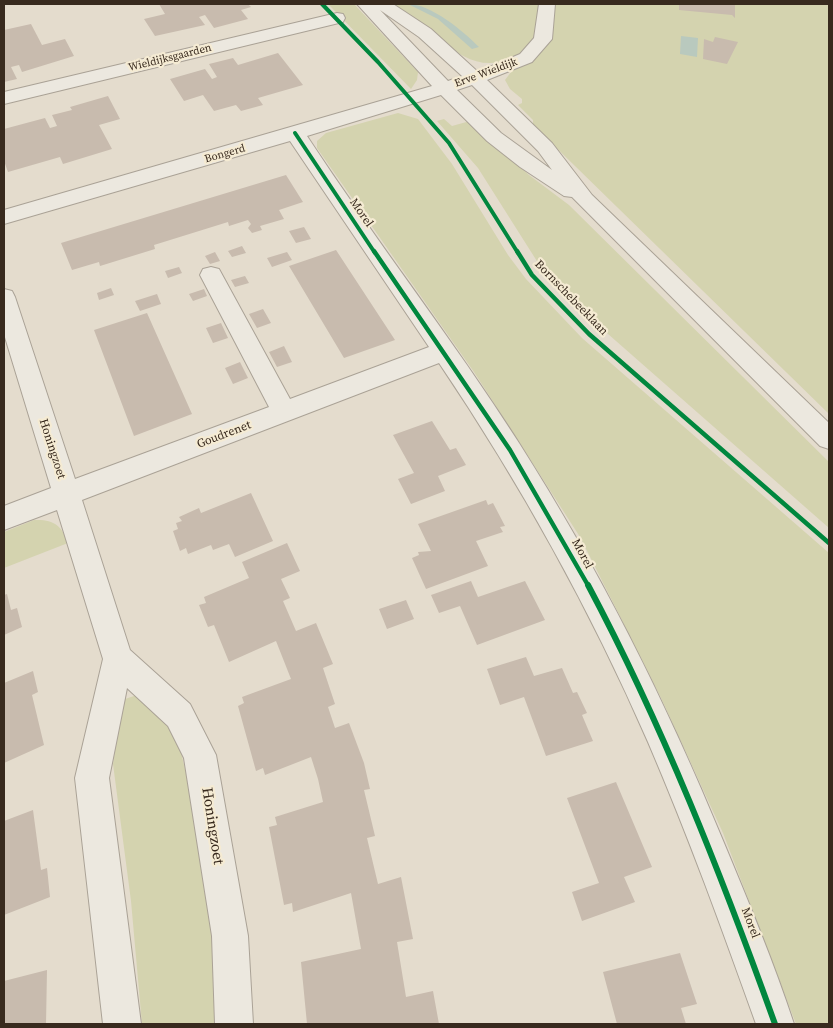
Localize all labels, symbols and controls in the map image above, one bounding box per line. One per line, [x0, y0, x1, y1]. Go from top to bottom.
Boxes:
street label: Wieldijksgaarden [127, 41, 213, 75]
street label: Erve Wieldijk [453, 56, 519, 90]
street label: Bongerd [203, 142, 247, 166]
street label: Morel [346, 196, 376, 230]
street label: Bornschebeeklaan [531, 257, 611, 339]
street label: Honingzoet [36, 417, 68, 481]
street label: Goudrenet [195, 418, 253, 452]
street label: Morel [568, 537, 596, 571]
street label: Honingzoet [197, 786, 227, 866]
street label: Morel [738, 906, 762, 940]

